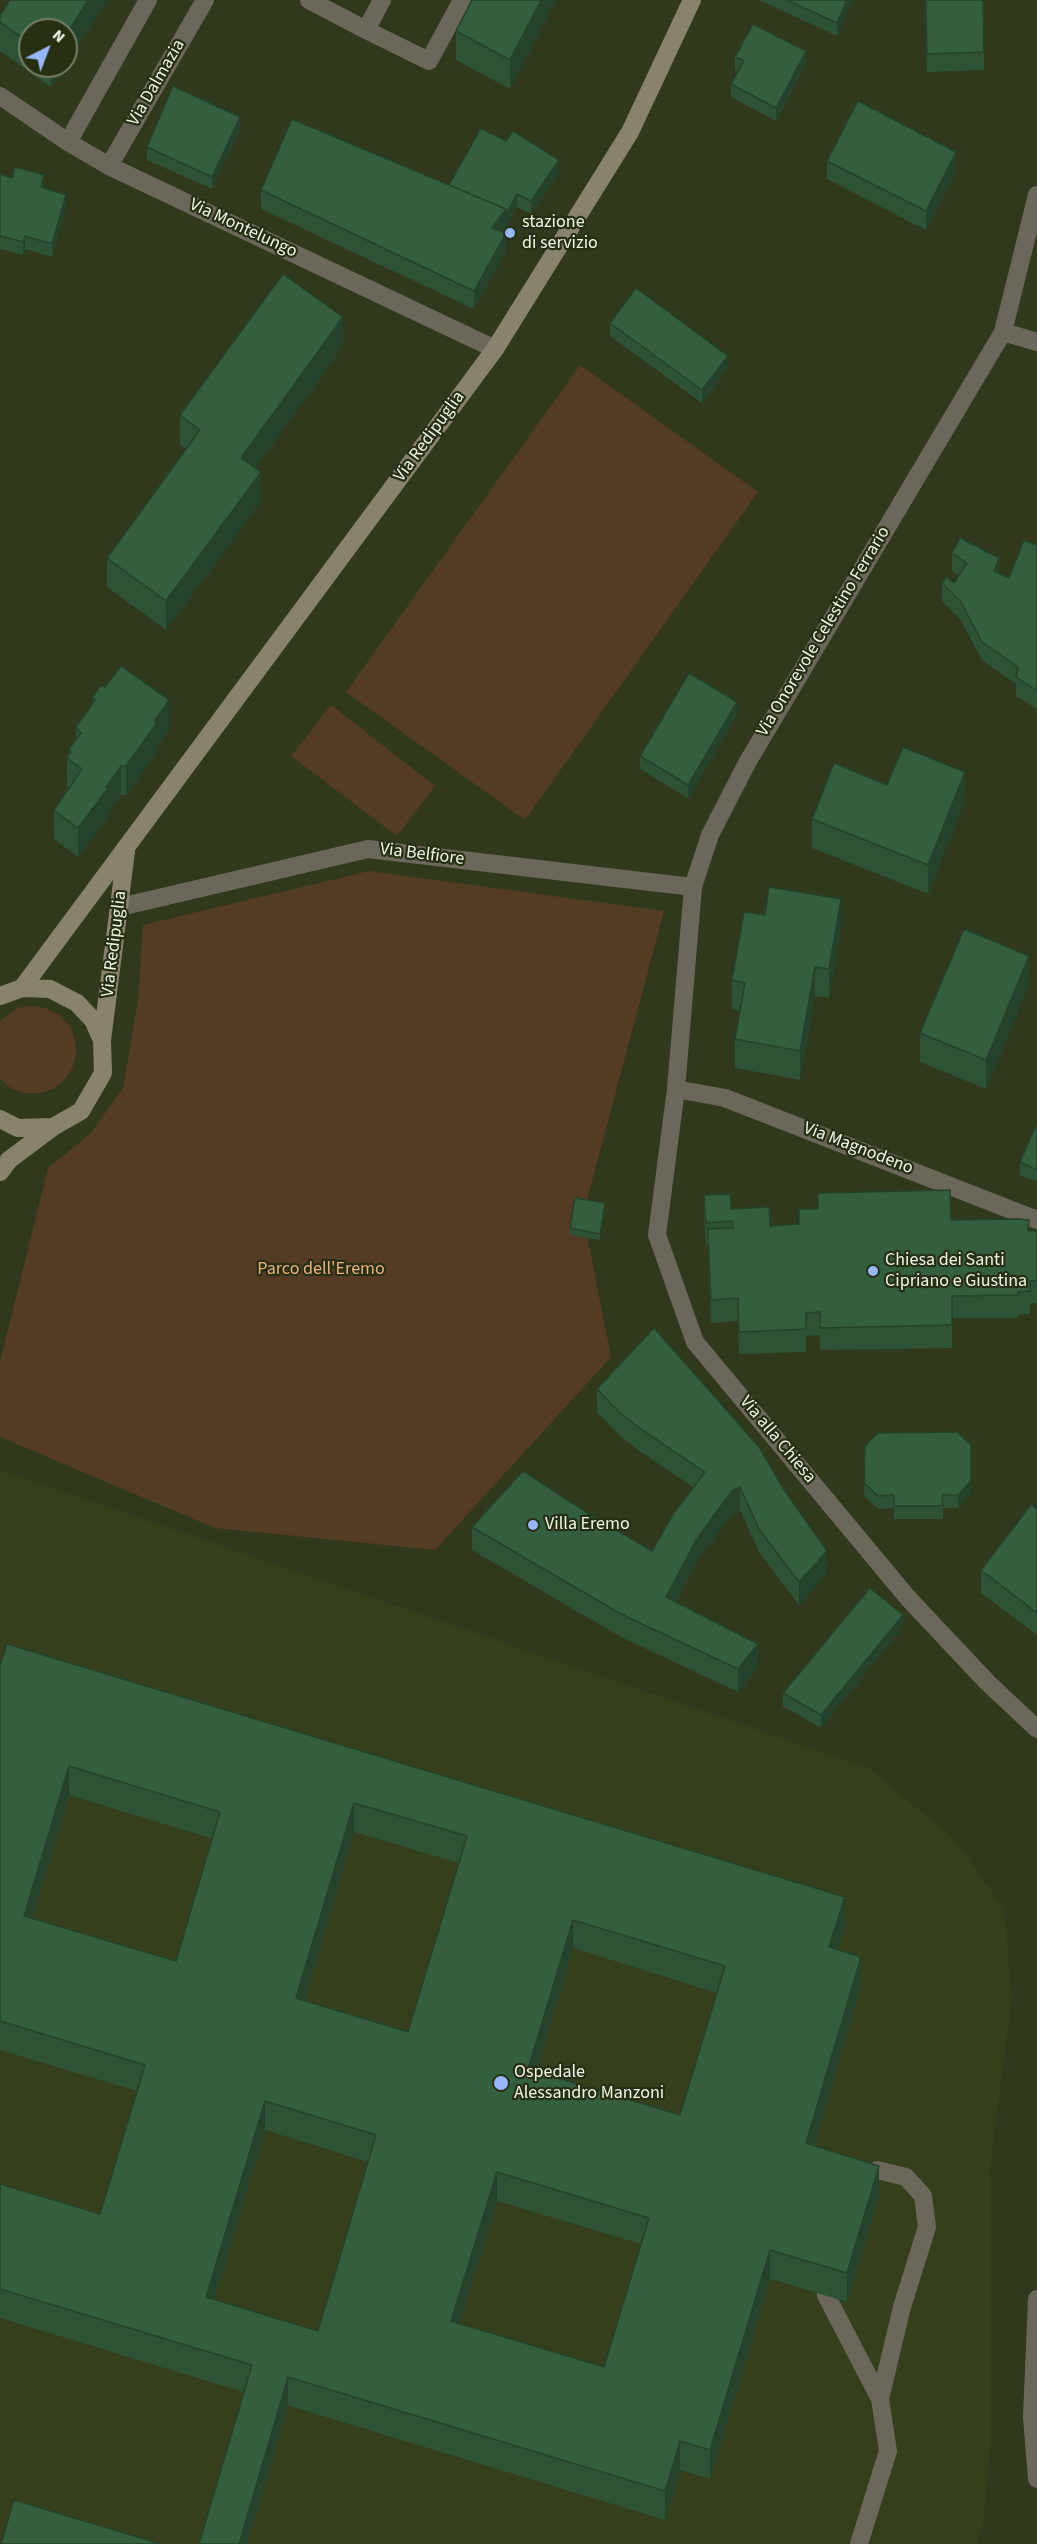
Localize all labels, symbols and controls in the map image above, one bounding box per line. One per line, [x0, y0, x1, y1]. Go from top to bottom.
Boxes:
north arrow [18, 18, 78, 78]
text: N [47, 24, 70, 48]
street label: Via Dalmazia [124, 36, 190, 130]
street label: Via Montelungo [186, 195, 300, 263]
place label: stazione di servizio [522, 212, 598, 254]
marker: stazione di servizio [503, 226, 517, 240]
street label: Via Redipuglia [390, 387, 470, 487]
street label: Via Onorevole Celestino Ferrario [753, 523, 895, 741]
street label: Via Belfiore [379, 839, 465, 871]
street label: Via Redipuglia [98, 890, 132, 998]
street label: Via Magnodeno [800, 1118, 916, 1180]
place label: Chiesa dei Santi Cipriano e Giustina [885, 1250, 1027, 1292]
park label: Parco dell'Eremo [257, 1259, 385, 1281]
marker: Chiesa dei Santi Cipriano e Giustina [866, 1264, 880, 1278]
street label: Via alla Chiesa [734, 1392, 820, 1488]
place label: Villa Eremo [545, 1514, 630, 1536]
marker: Villa Eremo [526, 1518, 540, 1532]
place label: Ospedale Alessandro Manzoni [514, 2062, 664, 2104]
marker: Ospedale Alessandro Manzoni [492, 2074, 510, 2092]

